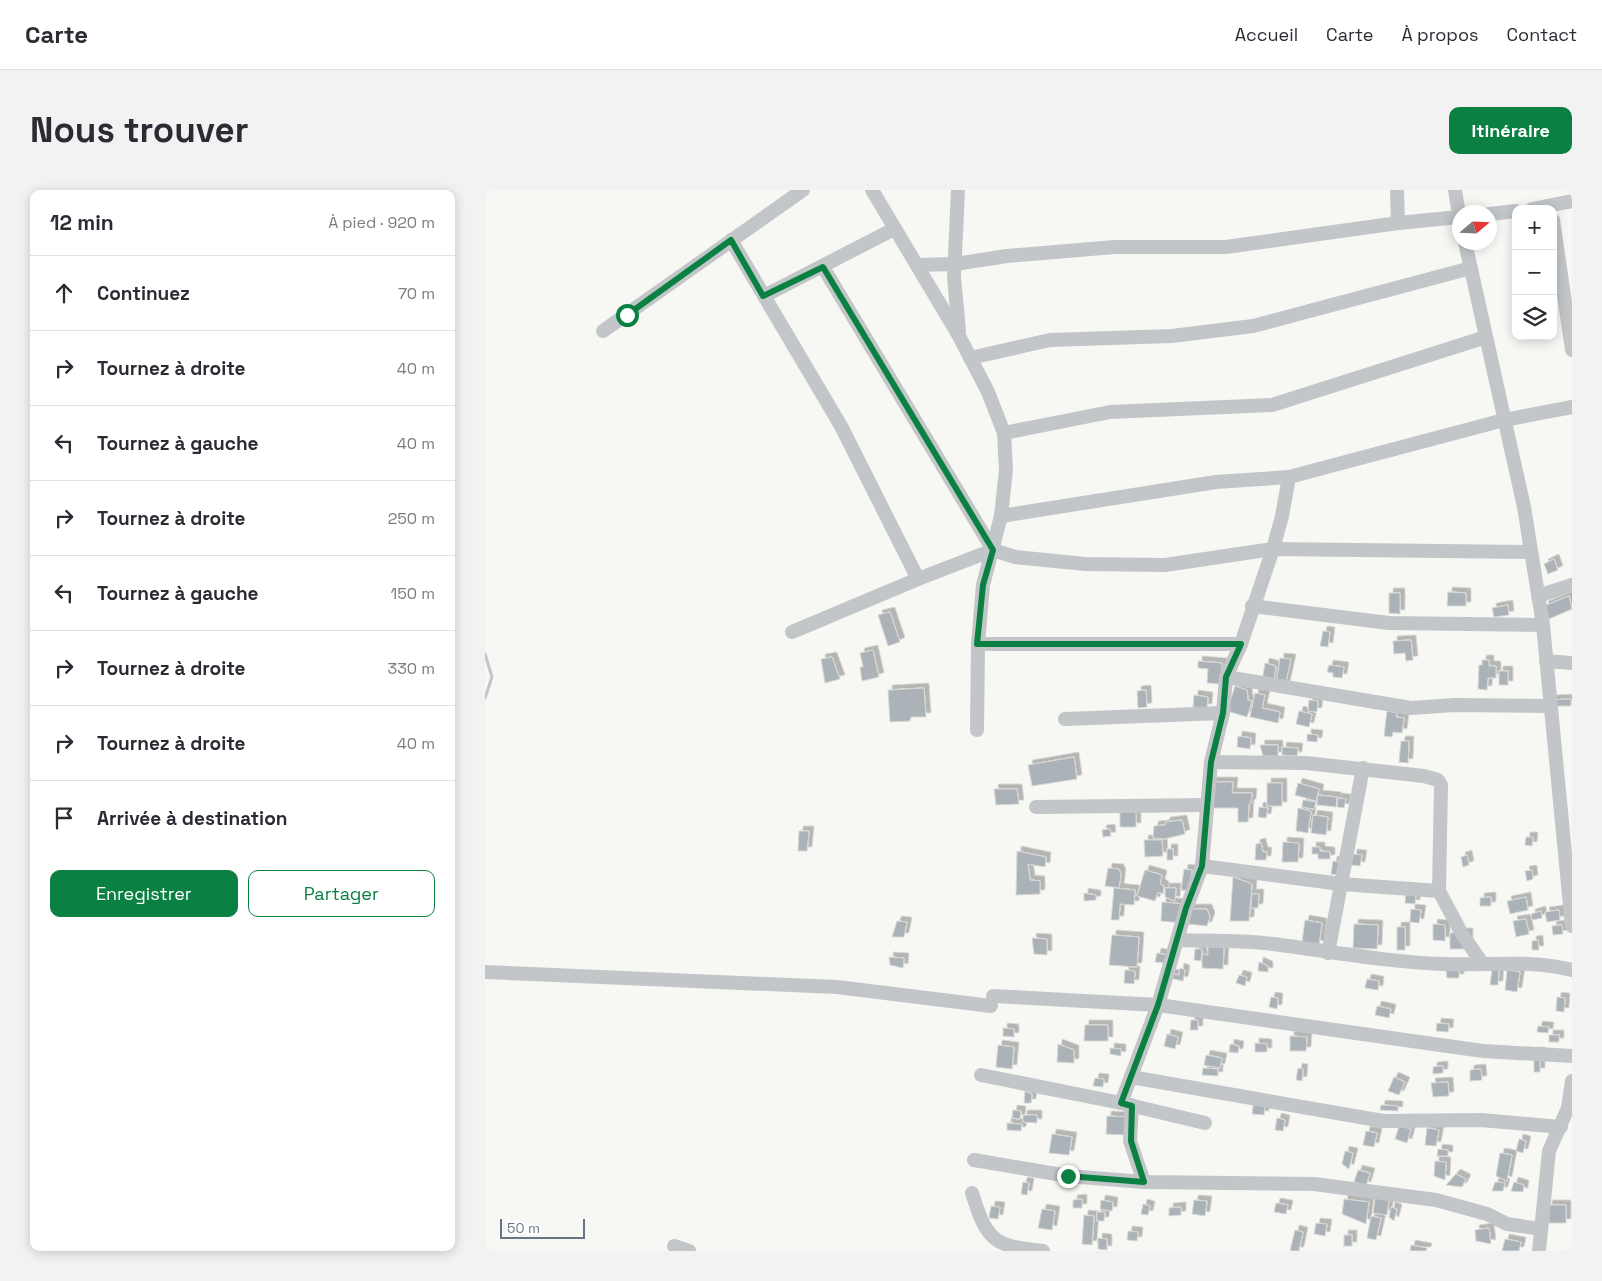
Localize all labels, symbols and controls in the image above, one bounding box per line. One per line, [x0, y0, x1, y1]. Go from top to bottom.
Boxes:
text: Carte [25, 19, 88, 50]
text: Accueil [1235, 23, 1298, 46]
text: Carte [1326, 23, 1373, 46]
text: À propos [1401, 23, 1479, 46]
text: Contact [1507, 23, 1577, 46]
button: Itinéraire [1449, 107, 1572, 154]
text: Nous trouver [30, 108, 249, 152]
north arrow [1452, 205, 1497, 250]
map controls [1512, 205, 1557, 340]
button: + [1512, 205, 1557, 250]
text: 12 min [50, 209, 114, 236]
text: À pied · 920 m [328, 212, 435, 233]
button: − [1512, 250, 1557, 295]
icon: ahead [50, 279, 78, 307]
text: Continuez [97, 281, 190, 306]
text: 70 m [398, 283, 435, 304]
button: layers [1512, 295, 1557, 340]
route start [616, 304, 639, 327]
icon: right [50, 354, 78, 382]
text: Tournez à droite [97, 356, 246, 381]
text: 40 m [397, 358, 435, 379]
icon: left [50, 429, 78, 457]
text: Tournez à gauche [97, 431, 259, 456]
text: 40 m [397, 433, 435, 454]
icon: right [50, 504, 78, 532]
text: Tournez à droite [97, 506, 246, 531]
text: 250 m [388, 508, 435, 529]
icon: left [50, 579, 78, 607]
text: Tournez à gauche [97, 581, 259, 606]
text: 150 m [391, 583, 435, 604]
icon: right [50, 654, 78, 682]
text: Tournez à droite [97, 656, 246, 681]
text: 330 m [388, 658, 435, 679]
icon: right [50, 729, 78, 757]
text: Tournez à droite [97, 731, 246, 756]
text: 40 m [397, 733, 435, 754]
icon: arrive [50, 804, 78, 832]
text: Arrivée à destination [97, 806, 287, 831]
button: Enregistrer [50, 870, 238, 917]
button: Partager [248, 870, 435, 917]
route end [1057, 1165, 1080, 1188]
scale bar [500, 1216, 585, 1239]
text: 50 m [507, 1219, 540, 1237]

